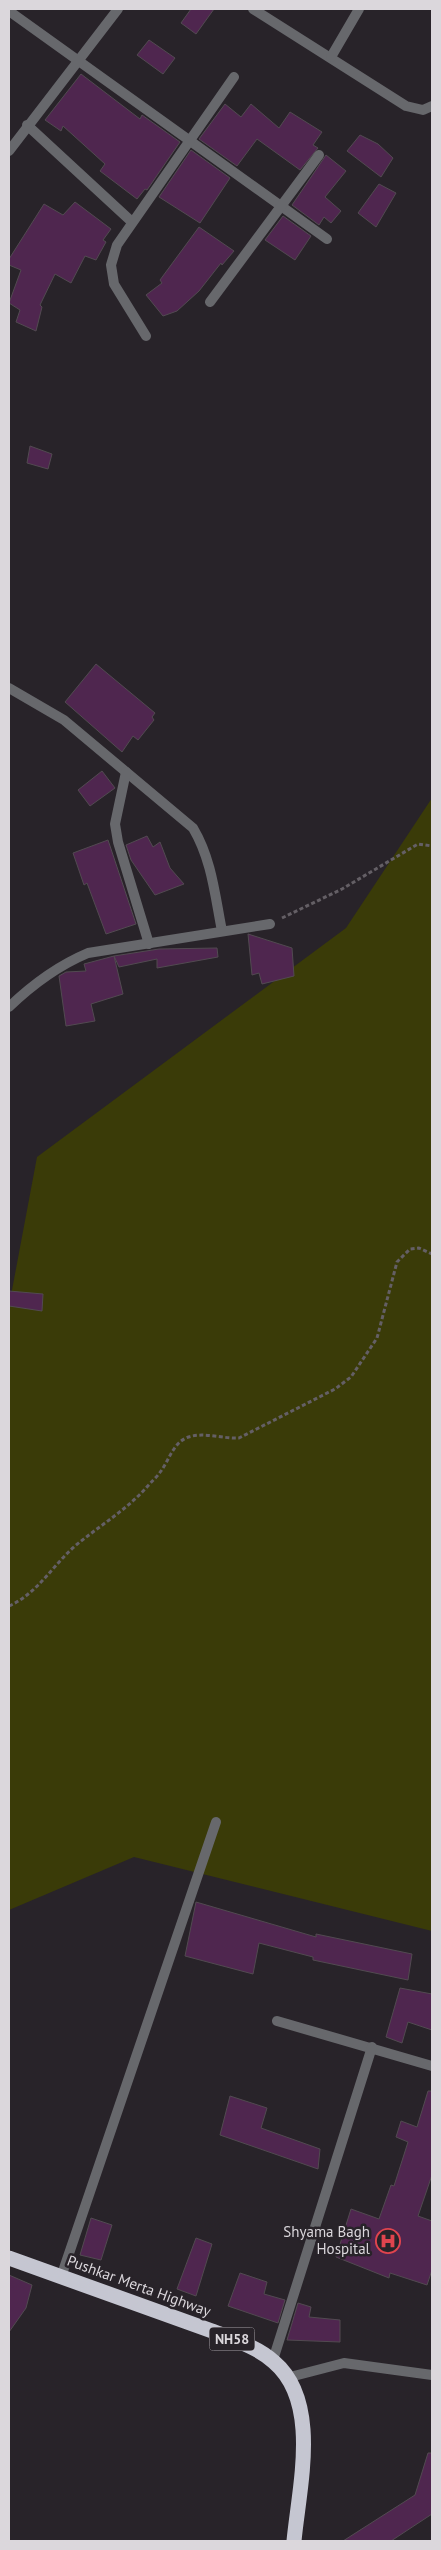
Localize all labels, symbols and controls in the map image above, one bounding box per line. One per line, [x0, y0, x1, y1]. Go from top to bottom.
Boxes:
place label: Shyama Bagh Hospital [283, 2222, 371, 2258]
hospital icon: Shyama Bagh Hospital [375, 2228, 401, 2254]
street label: Pushkar Merta Highway [65, 2251, 214, 2320]
road number: NH58 [210, 2328, 254, 2350]

